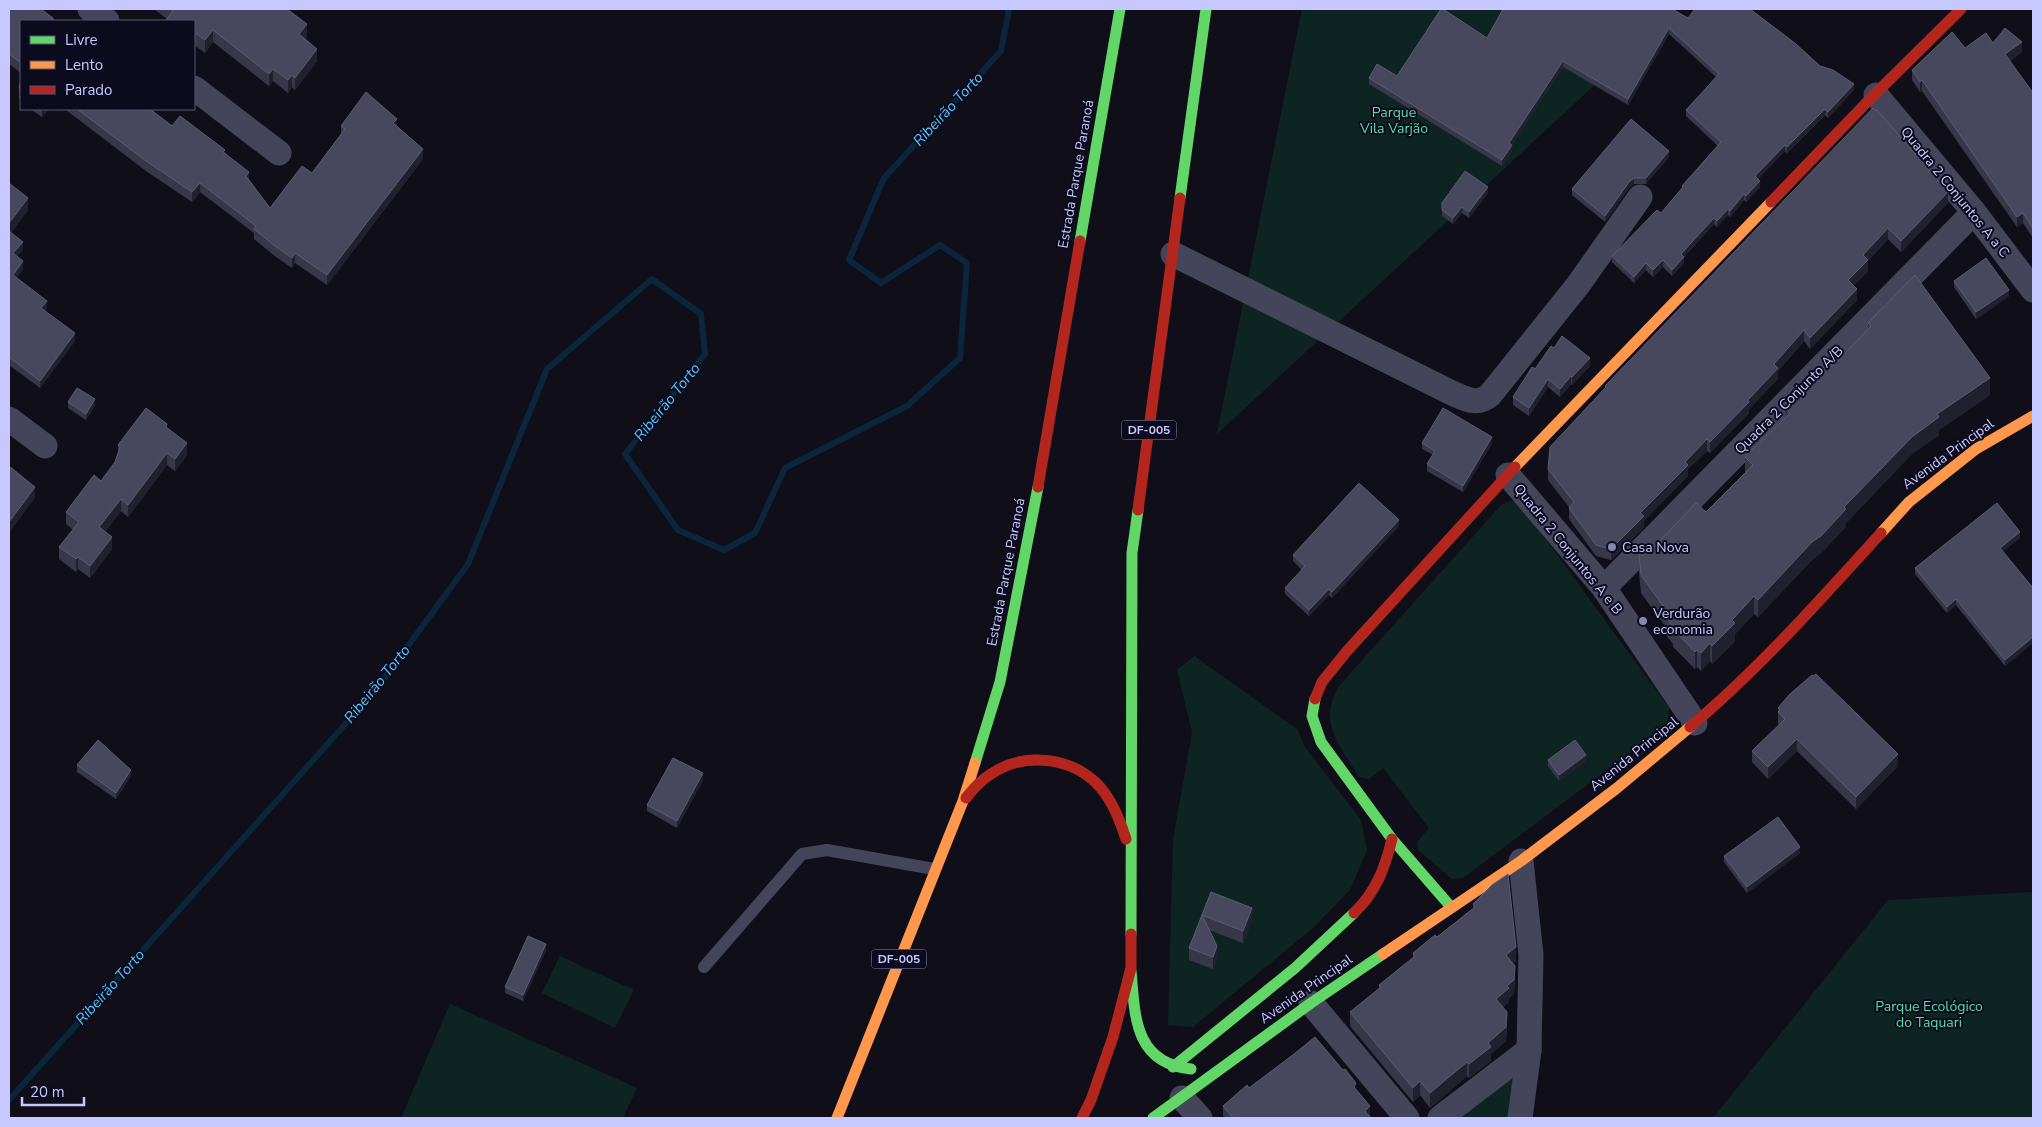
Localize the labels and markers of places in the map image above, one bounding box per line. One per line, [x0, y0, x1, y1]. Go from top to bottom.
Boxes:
place label: Casa Nova [1622, 538, 1689, 557]
marker: Casa Nova [1606, 541, 1618, 553]
place label: Verdurão economia [1652, 604, 1713, 639]
marker: Verdurão economia [1637, 615, 1649, 627]

